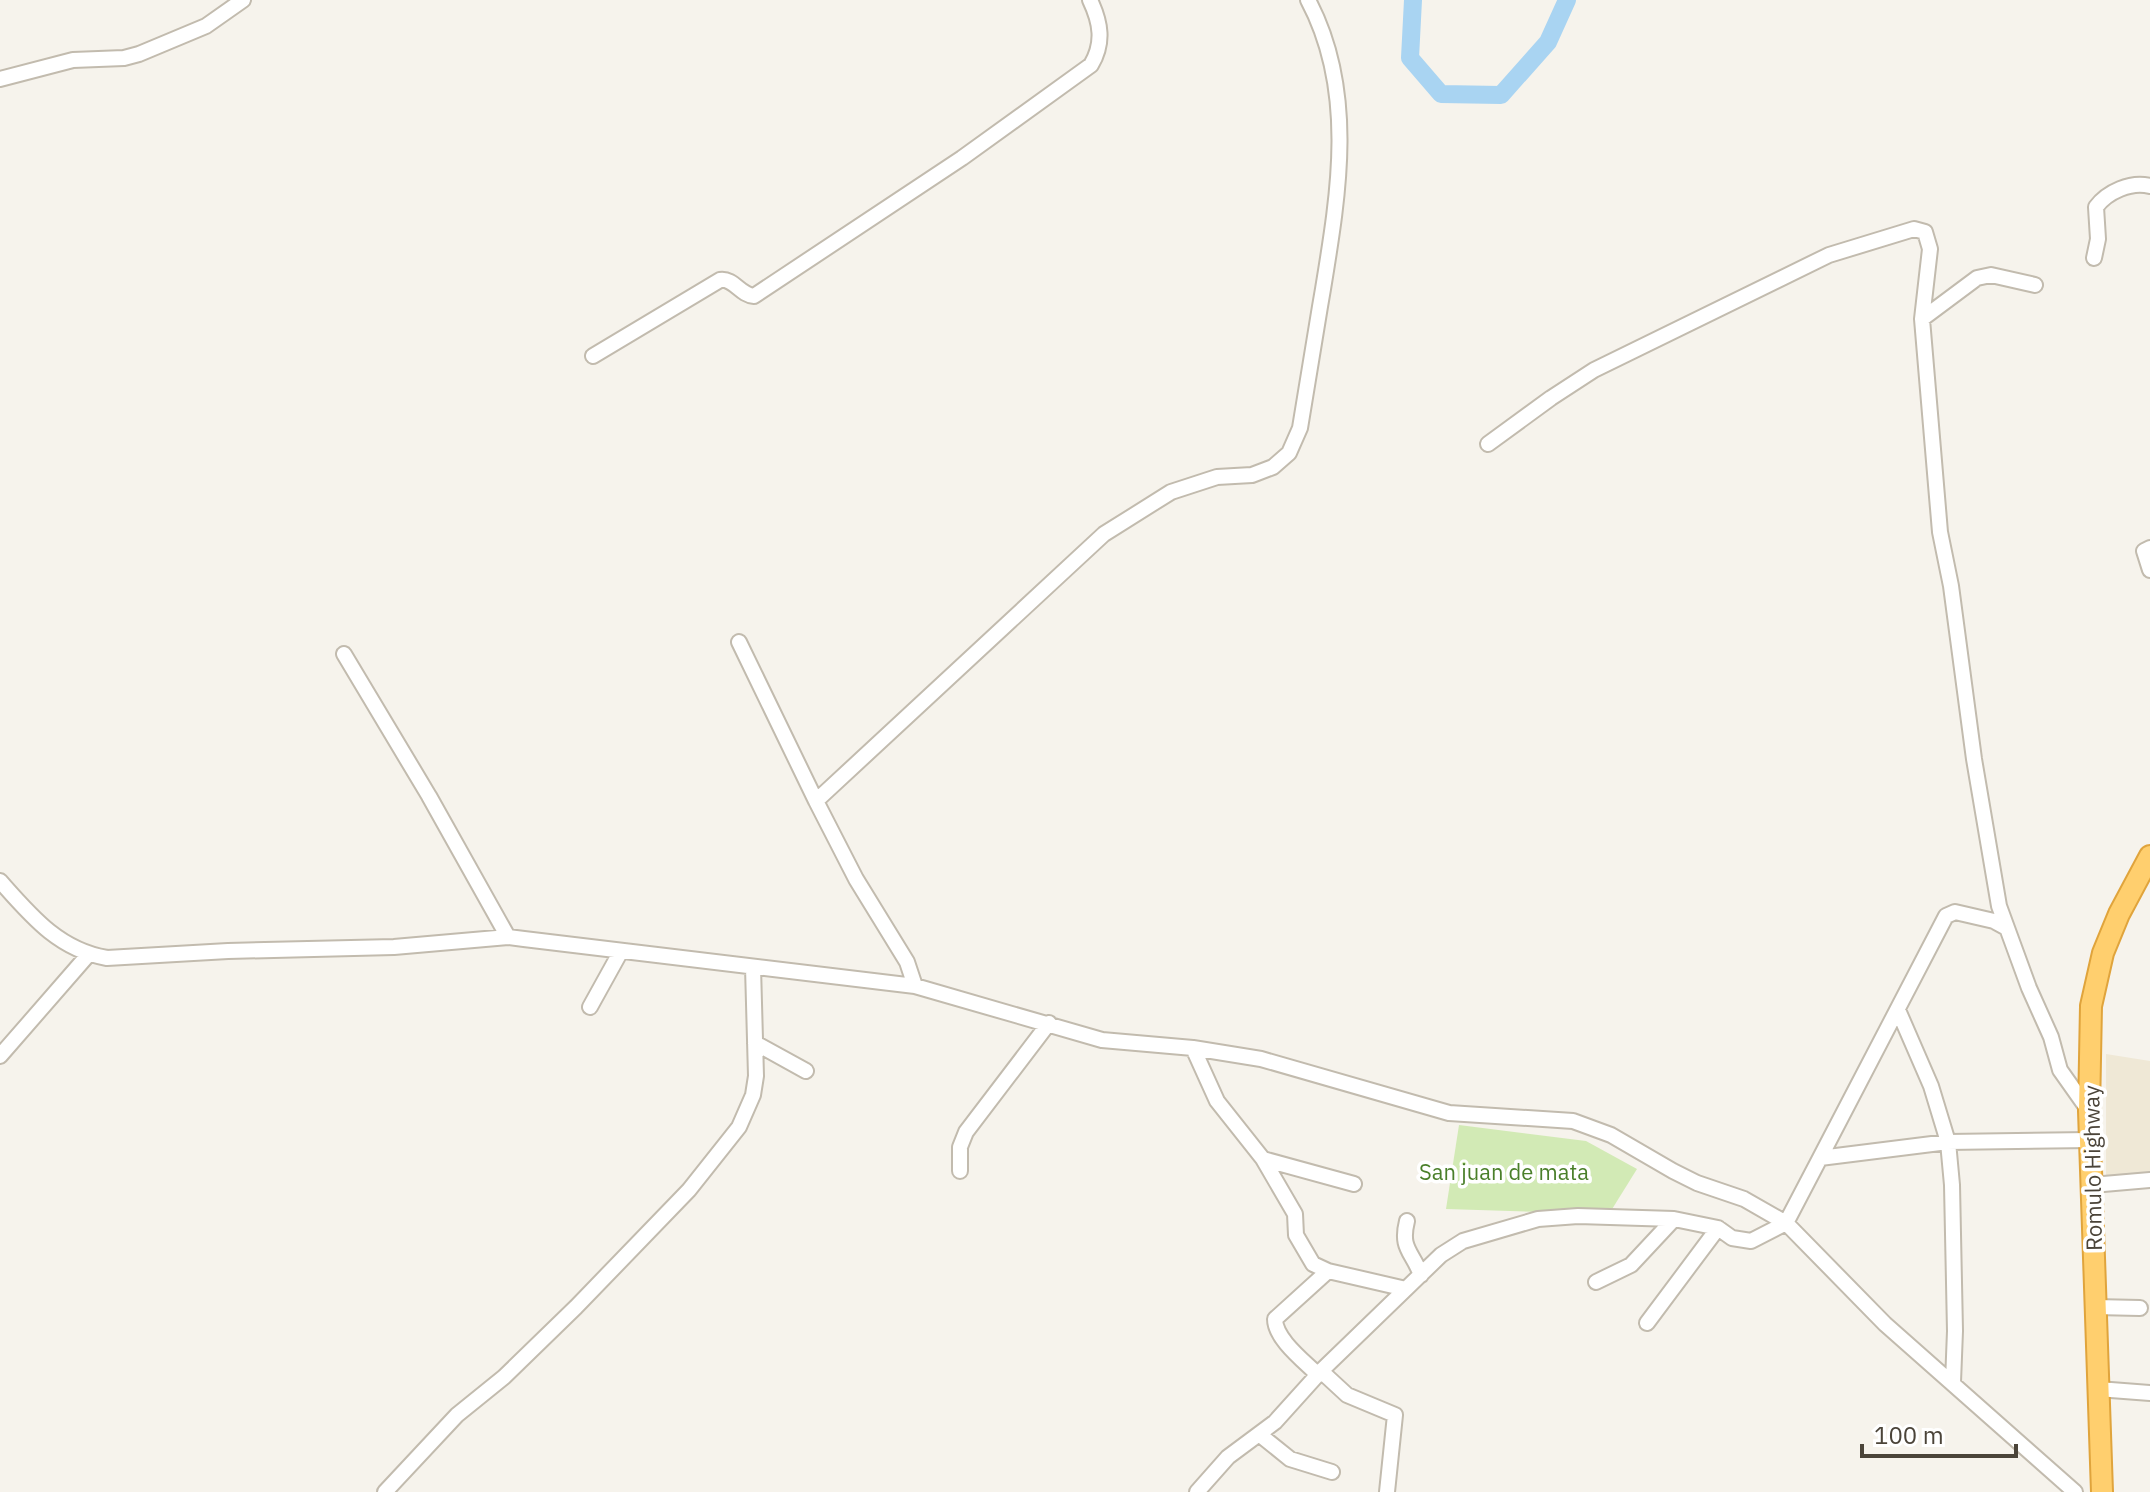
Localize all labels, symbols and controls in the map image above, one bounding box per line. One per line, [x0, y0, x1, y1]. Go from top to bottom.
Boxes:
street label: Romulo Highway [2076, 1085, 2108, 1251]
park label: San juan de mata [1419, 1157, 1589, 1186]
scale bar [1862, 1408, 2016, 1458]
text: 100 m [1874, 1419, 1944, 1451]

